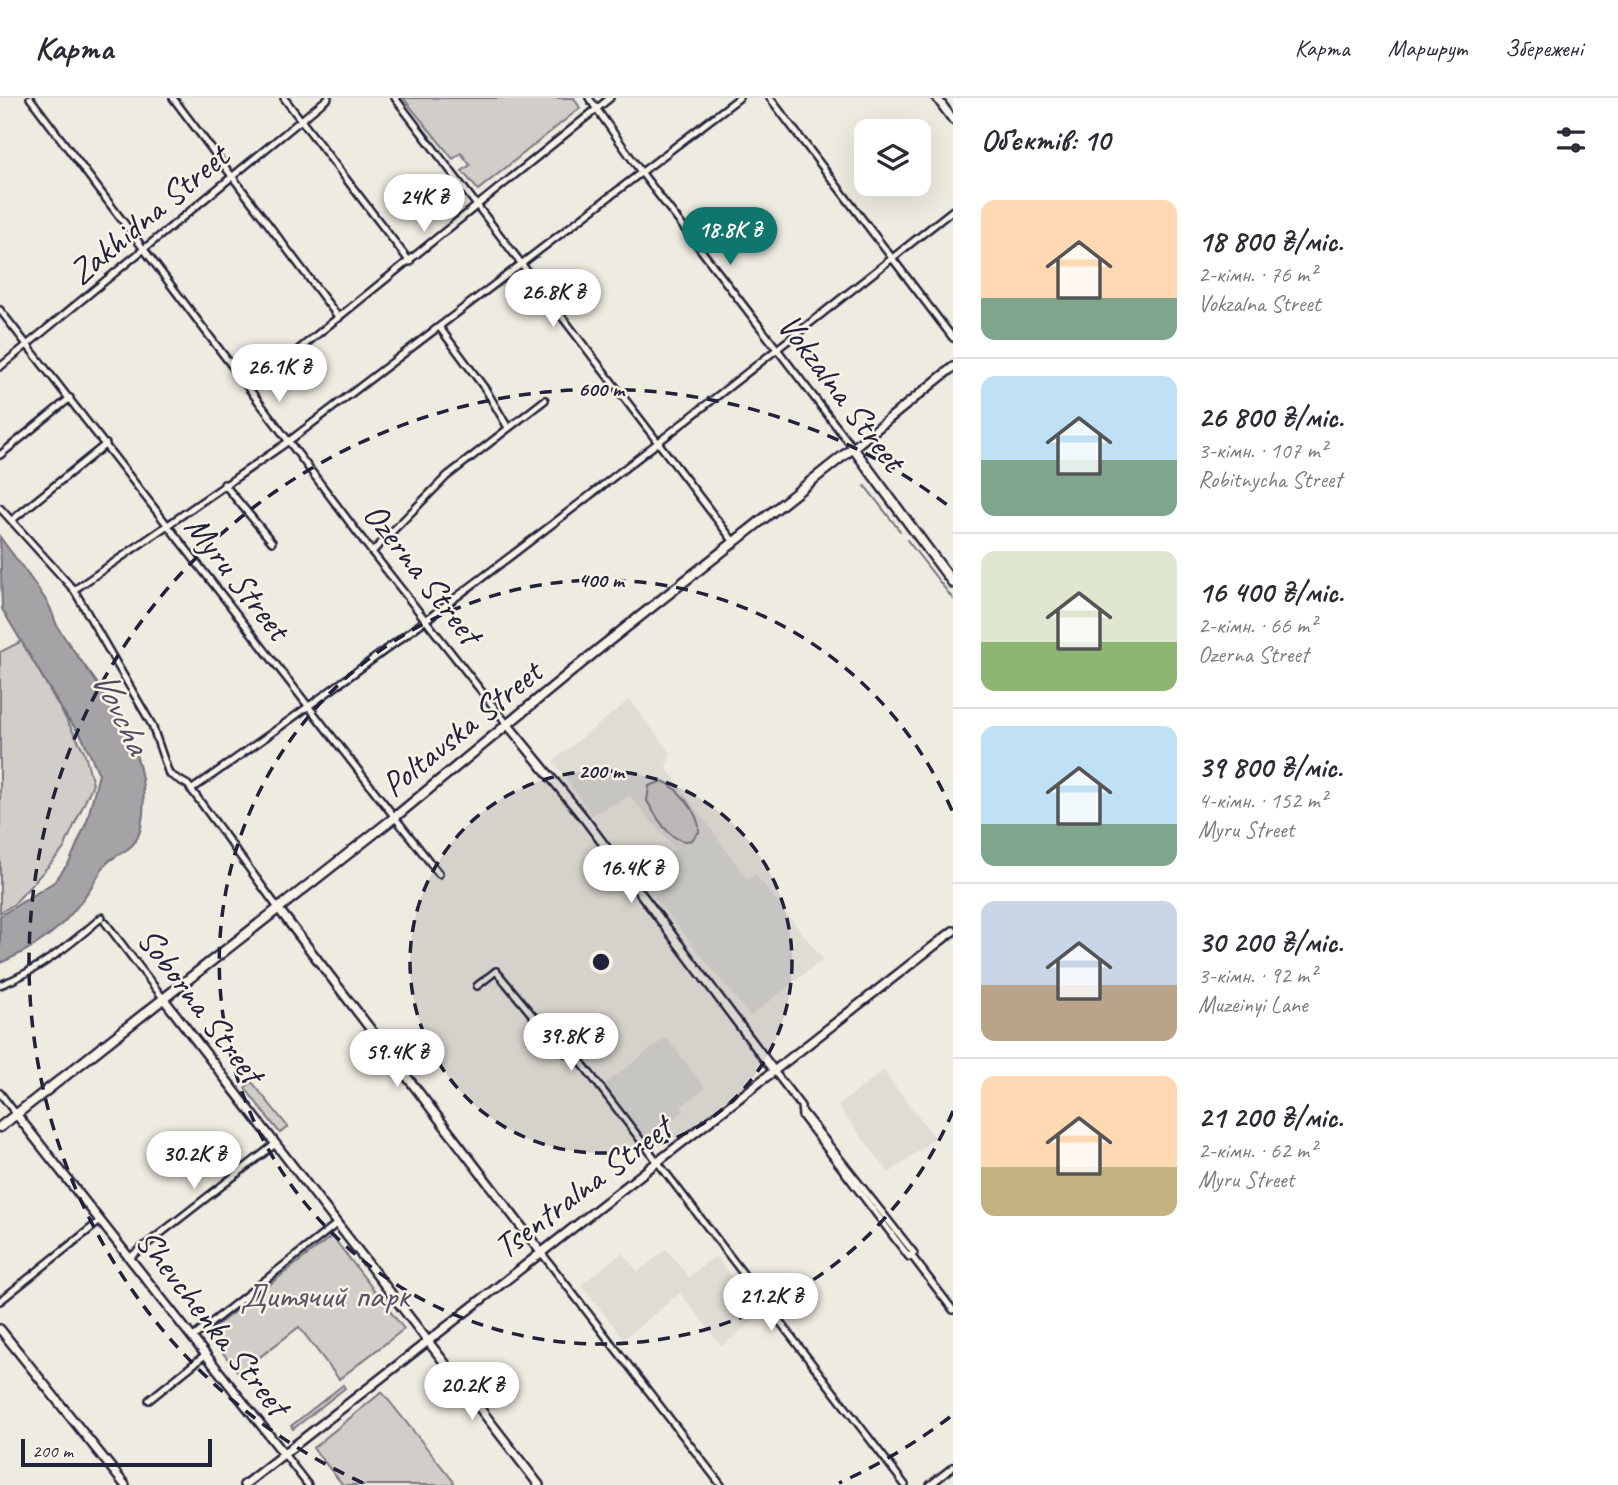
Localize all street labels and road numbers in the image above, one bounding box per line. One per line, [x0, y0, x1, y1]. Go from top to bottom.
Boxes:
street label: Zakhidna Street [59, 132, 240, 295]
street label: Vokzalna Street [768, 304, 918, 483]
street label: Ozerna Street [353, 493, 495, 657]
street label: Myru Street [175, 506, 302, 652]
street label: Poltavska Street [372, 648, 553, 807]
street label: Soborna Street [127, 918, 277, 1096]
street label: Tsentralna Street [484, 1103, 684, 1269]
street label: Shevchenka Street [126, 1220, 302, 1428]

